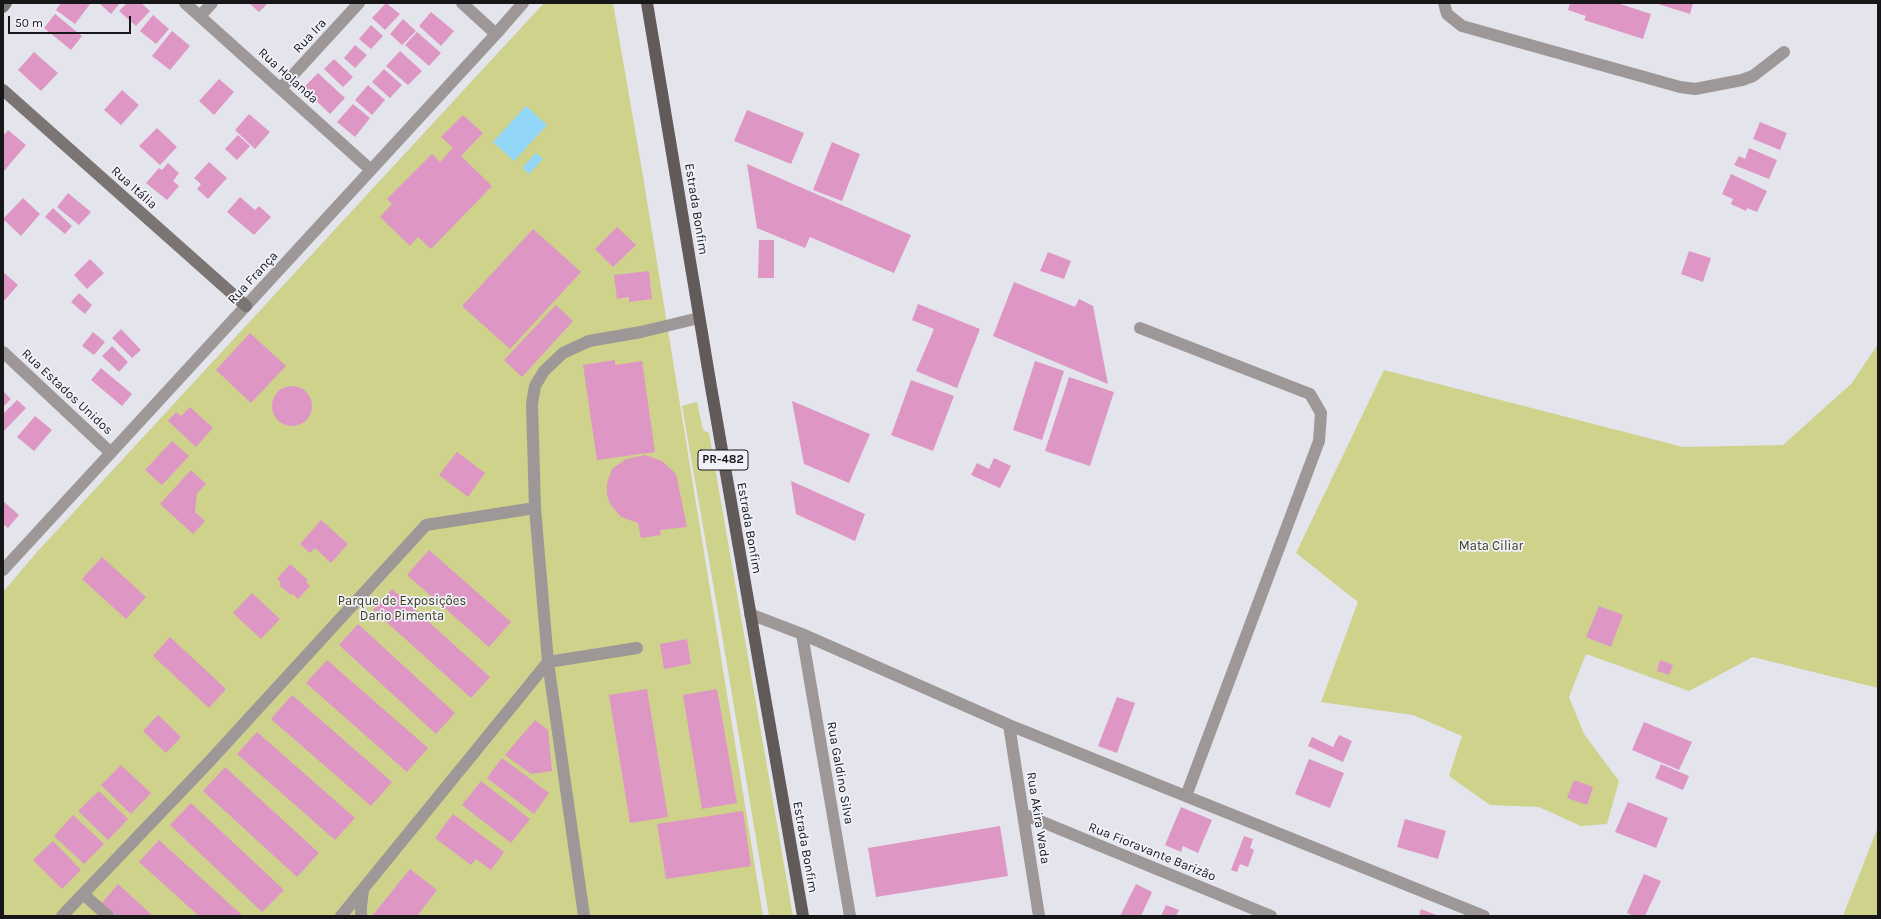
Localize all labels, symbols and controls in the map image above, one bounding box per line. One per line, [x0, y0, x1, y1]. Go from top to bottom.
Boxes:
scale bar [10, 8, 133, 34]
street label: Rua Ira [290, 15, 330, 57]
text: 50 m [15, 16, 43, 30]
street label: Rua Holanda [255, 45, 321, 107]
street label: Estrada Bonfim [681, 162, 711, 256]
street label: Rua Itália [108, 163, 160, 213]
street label: Rua França [225, 248, 281, 308]
street label: Rua Estados Unidos [18, 346, 116, 438]
road number: PR-482 [698, 450, 748, 470]
street label: Estrada Bonfim [733, 481, 765, 575]
park label: Mata Ciliar [1459, 538, 1523, 554]
park label: Parque de Exposições Dario Pimenta [338, 593, 466, 624]
street label: Rua Galdino Silva [823, 720, 857, 826]
street label: Rua Akira Wada [1023, 771, 1053, 865]
street label: Estrada Bonfim [789, 800, 821, 894]
street label: Rua Fioravante Barizão [1086, 819, 1218, 885]

